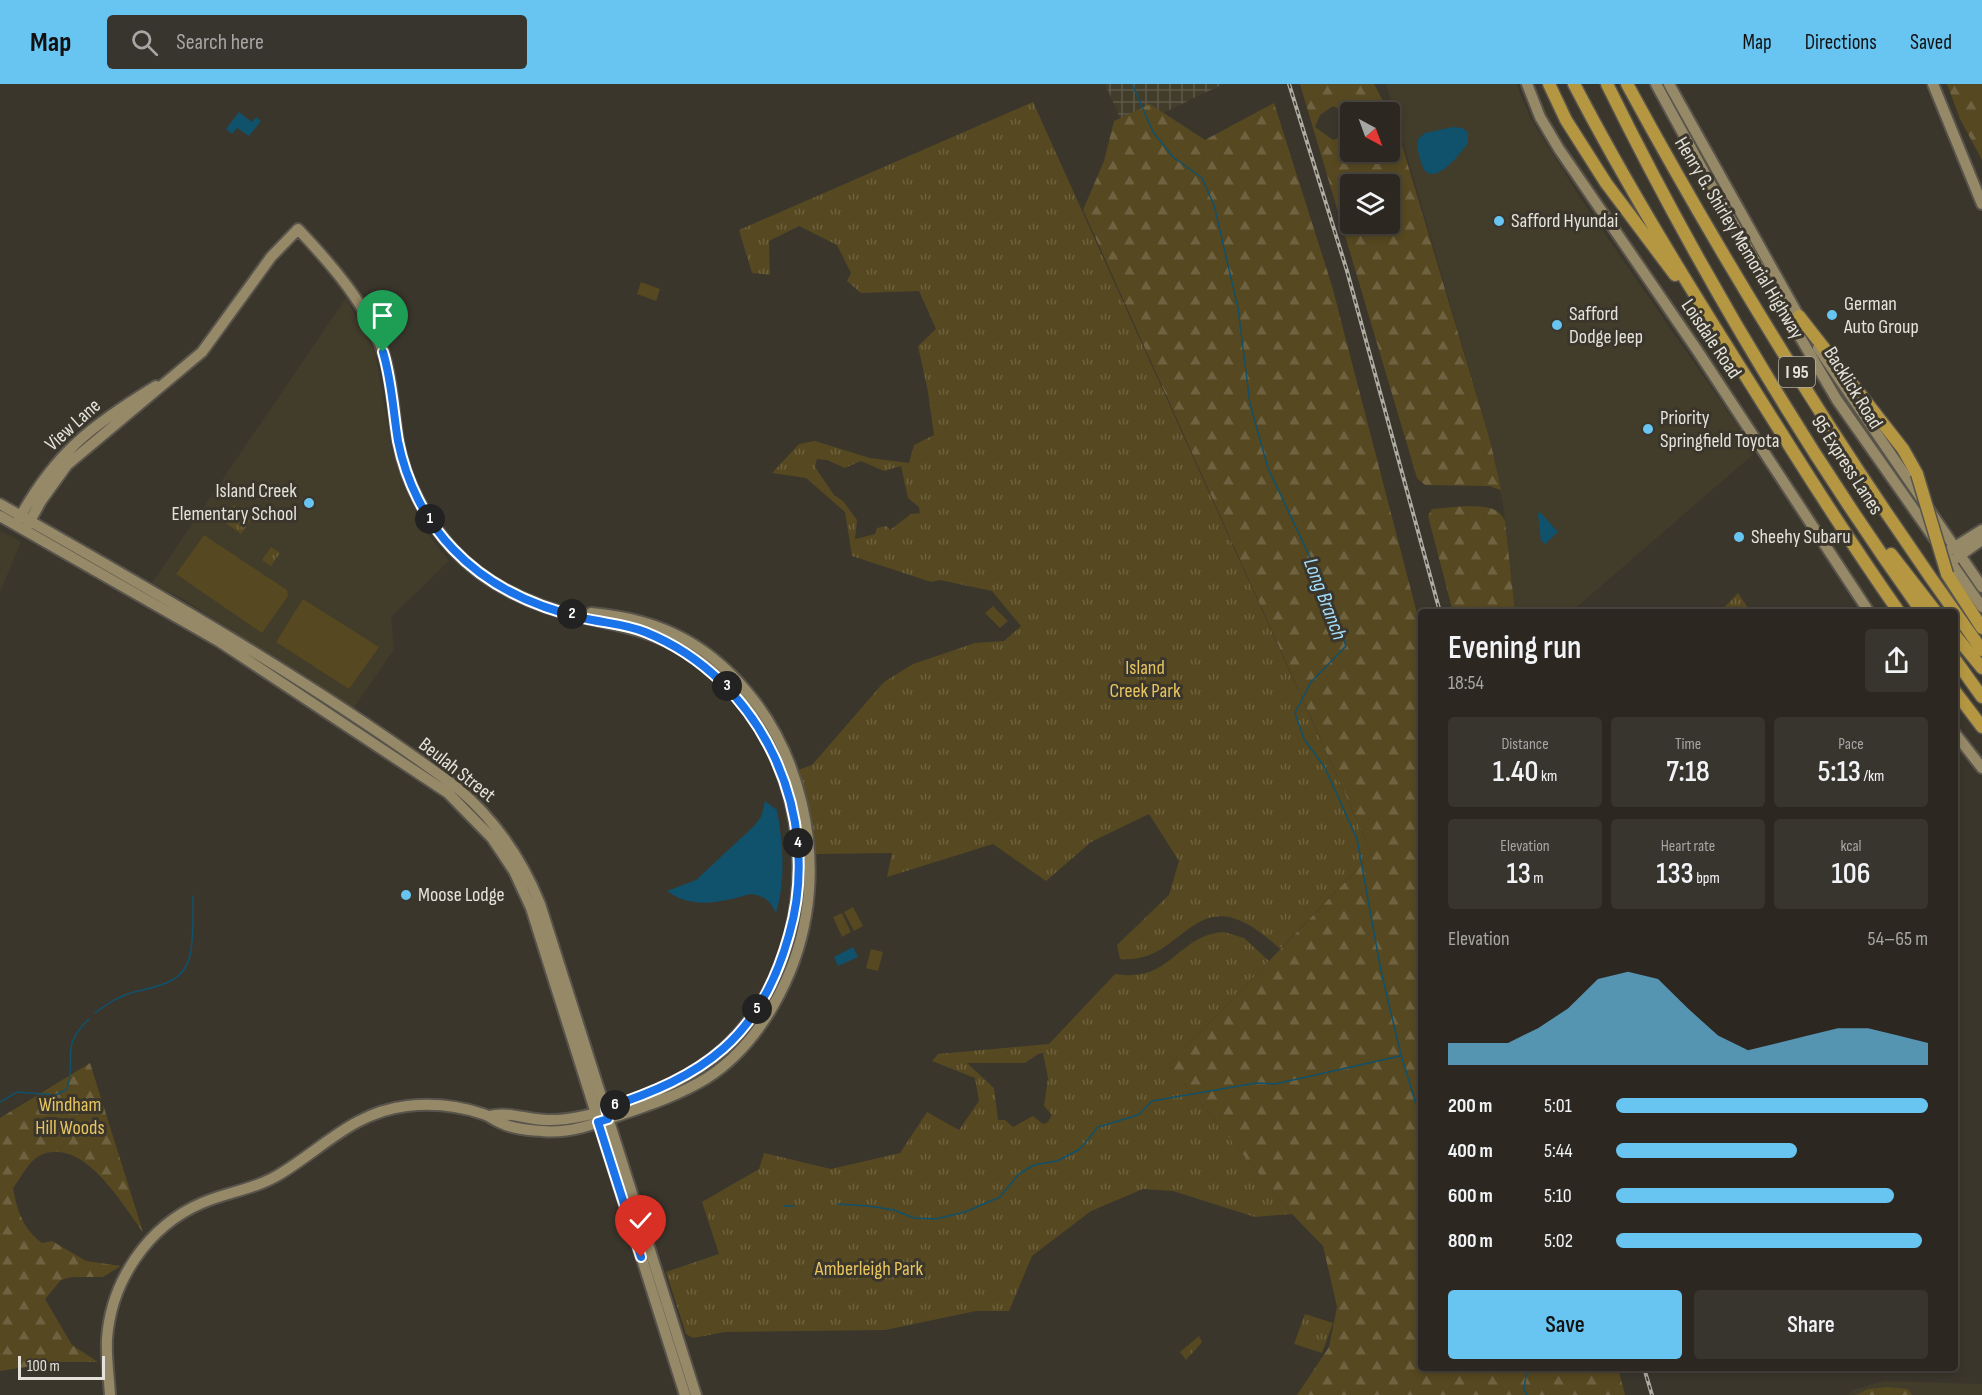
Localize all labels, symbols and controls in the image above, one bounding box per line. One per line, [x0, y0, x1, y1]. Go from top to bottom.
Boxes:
search box [107, 15, 527, 69]
text: Map [30, 26, 71, 59]
icon: search [128, 26, 161, 59]
text: Search here [176, 29, 264, 56]
text: Map [1742, 30, 1772, 55]
text: Directions [1805, 30, 1877, 55]
text: Saved [1910, 30, 1952, 55]
north arrow [1340, 102, 1400, 162]
map controls [1340, 102, 1400, 234]
street label: Henry G. Shirley Memorial Highway [1669, 133, 1809, 344]
button: layers [1340, 174, 1400, 234]
place label: Safford Hyundai [1511, 209, 1618, 233]
marker: Safford Hyundai [1492, 214, 1506, 228]
pin [357, 290, 408, 352]
place label: German Auto Group [1843, 292, 1919, 339]
street label: Loisdale Road [1676, 295, 1746, 383]
icon: arrive [366, 299, 399, 332]
place label: Safford Dodge Jeep [1569, 302, 1643, 349]
marker: German Auto Group [1825, 308, 1839, 322]
marker: Safford Dodge Jeep [1550, 318, 1564, 332]
street label: Backlick Road [1818, 342, 1888, 434]
road number: I 95 [1779, 357, 1815, 387]
street label: View Lane [40, 394, 106, 456]
place label: Priority Springfield Toyota [1660, 406, 1779, 453]
street label: 95 Express Lanes [1806, 411, 1888, 519]
marker: Priority Springfield Toyota [1641, 422, 1655, 436]
place label: Island Creek Elementary School [171, 479, 297, 526]
marker: Island Creek Elementary School [302, 496, 316, 510]
pin: 1 [415, 504, 445, 534]
text: 1 [427, 509, 433, 528]
place label: Sheehy Subaru [1751, 525, 1851, 549]
marker: Sheehy Subaru [1732, 530, 1746, 544]
water label: Long Branch [1298, 555, 1352, 644]
pin: 2 [557, 599, 587, 629]
text: 2 [568, 604, 576, 623]
text: Evening run [1448, 628, 1582, 668]
button: share [1865, 629, 1928, 692]
park label: Island Creek Park [1109, 656, 1181, 703]
pin: 3 [712, 671, 742, 701]
text: 18:54 [1448, 671, 1484, 695]
text: 3 [723, 676, 731, 695]
street label: Beulah Street [414, 733, 500, 807]
text: Distance [1501, 735, 1549, 754]
text: Time [1675, 735, 1701, 754]
text: Pace [1838, 735, 1864, 754]
text: 1.40 [1493, 754, 1538, 790]
text: 7:18 [1666, 754, 1710, 790]
text: 5:13 [1818, 754, 1861, 790]
text: km [1538, 767, 1557, 786]
text: /km [1861, 767, 1884, 786]
pin: 4 [783, 828, 813, 858]
text: 4 [794, 833, 802, 852]
text: Elevation [1500, 837, 1550, 856]
text: Heart rate [1661, 837, 1715, 856]
text: kcal [1840, 837, 1862, 856]
text: 13 [1506, 856, 1531, 892]
text: 133 [1656, 856, 1694, 892]
text: 106 [1832, 856, 1870, 892]
text: m [1531, 869, 1544, 888]
text: bpm [1694, 869, 1720, 888]
place label: Moose Lodge [418, 883, 505, 907]
marker: Moose Lodge [399, 888, 413, 902]
text: Elevation [1448, 927, 1510, 951]
text: 54–65 m [1868, 927, 1928, 951]
pin: 5 [742, 994, 772, 1024]
text: 5 [753, 999, 761, 1018]
pin: 6 [600, 1090, 630, 1120]
park label: Windham Hill Woods [35, 1093, 105, 1140]
text: 200 m [1448, 1094, 1492, 1118]
text: 5:01 [1544, 1094, 1572, 1118]
text: 6 [611, 1095, 619, 1114]
text: 400 m [1448, 1139, 1493, 1163]
text: 5:44 [1544, 1139, 1573, 1163]
text: 600 m [1448, 1184, 1493, 1208]
text: 5:10 [1544, 1184, 1572, 1208]
pin [615, 1195, 666, 1257]
icon: check [624, 1204, 657, 1237]
text: 800 m [1448, 1229, 1493, 1253]
text: 5:02 [1544, 1229, 1573, 1253]
park label: Amberleigh Park [814, 1257, 924, 1281]
button: Save [1448, 1290, 1682, 1359]
button: Share [1694, 1290, 1928, 1359]
scale bar [18, 1353, 105, 1380]
text: 100 m [27, 1357, 60, 1376]

